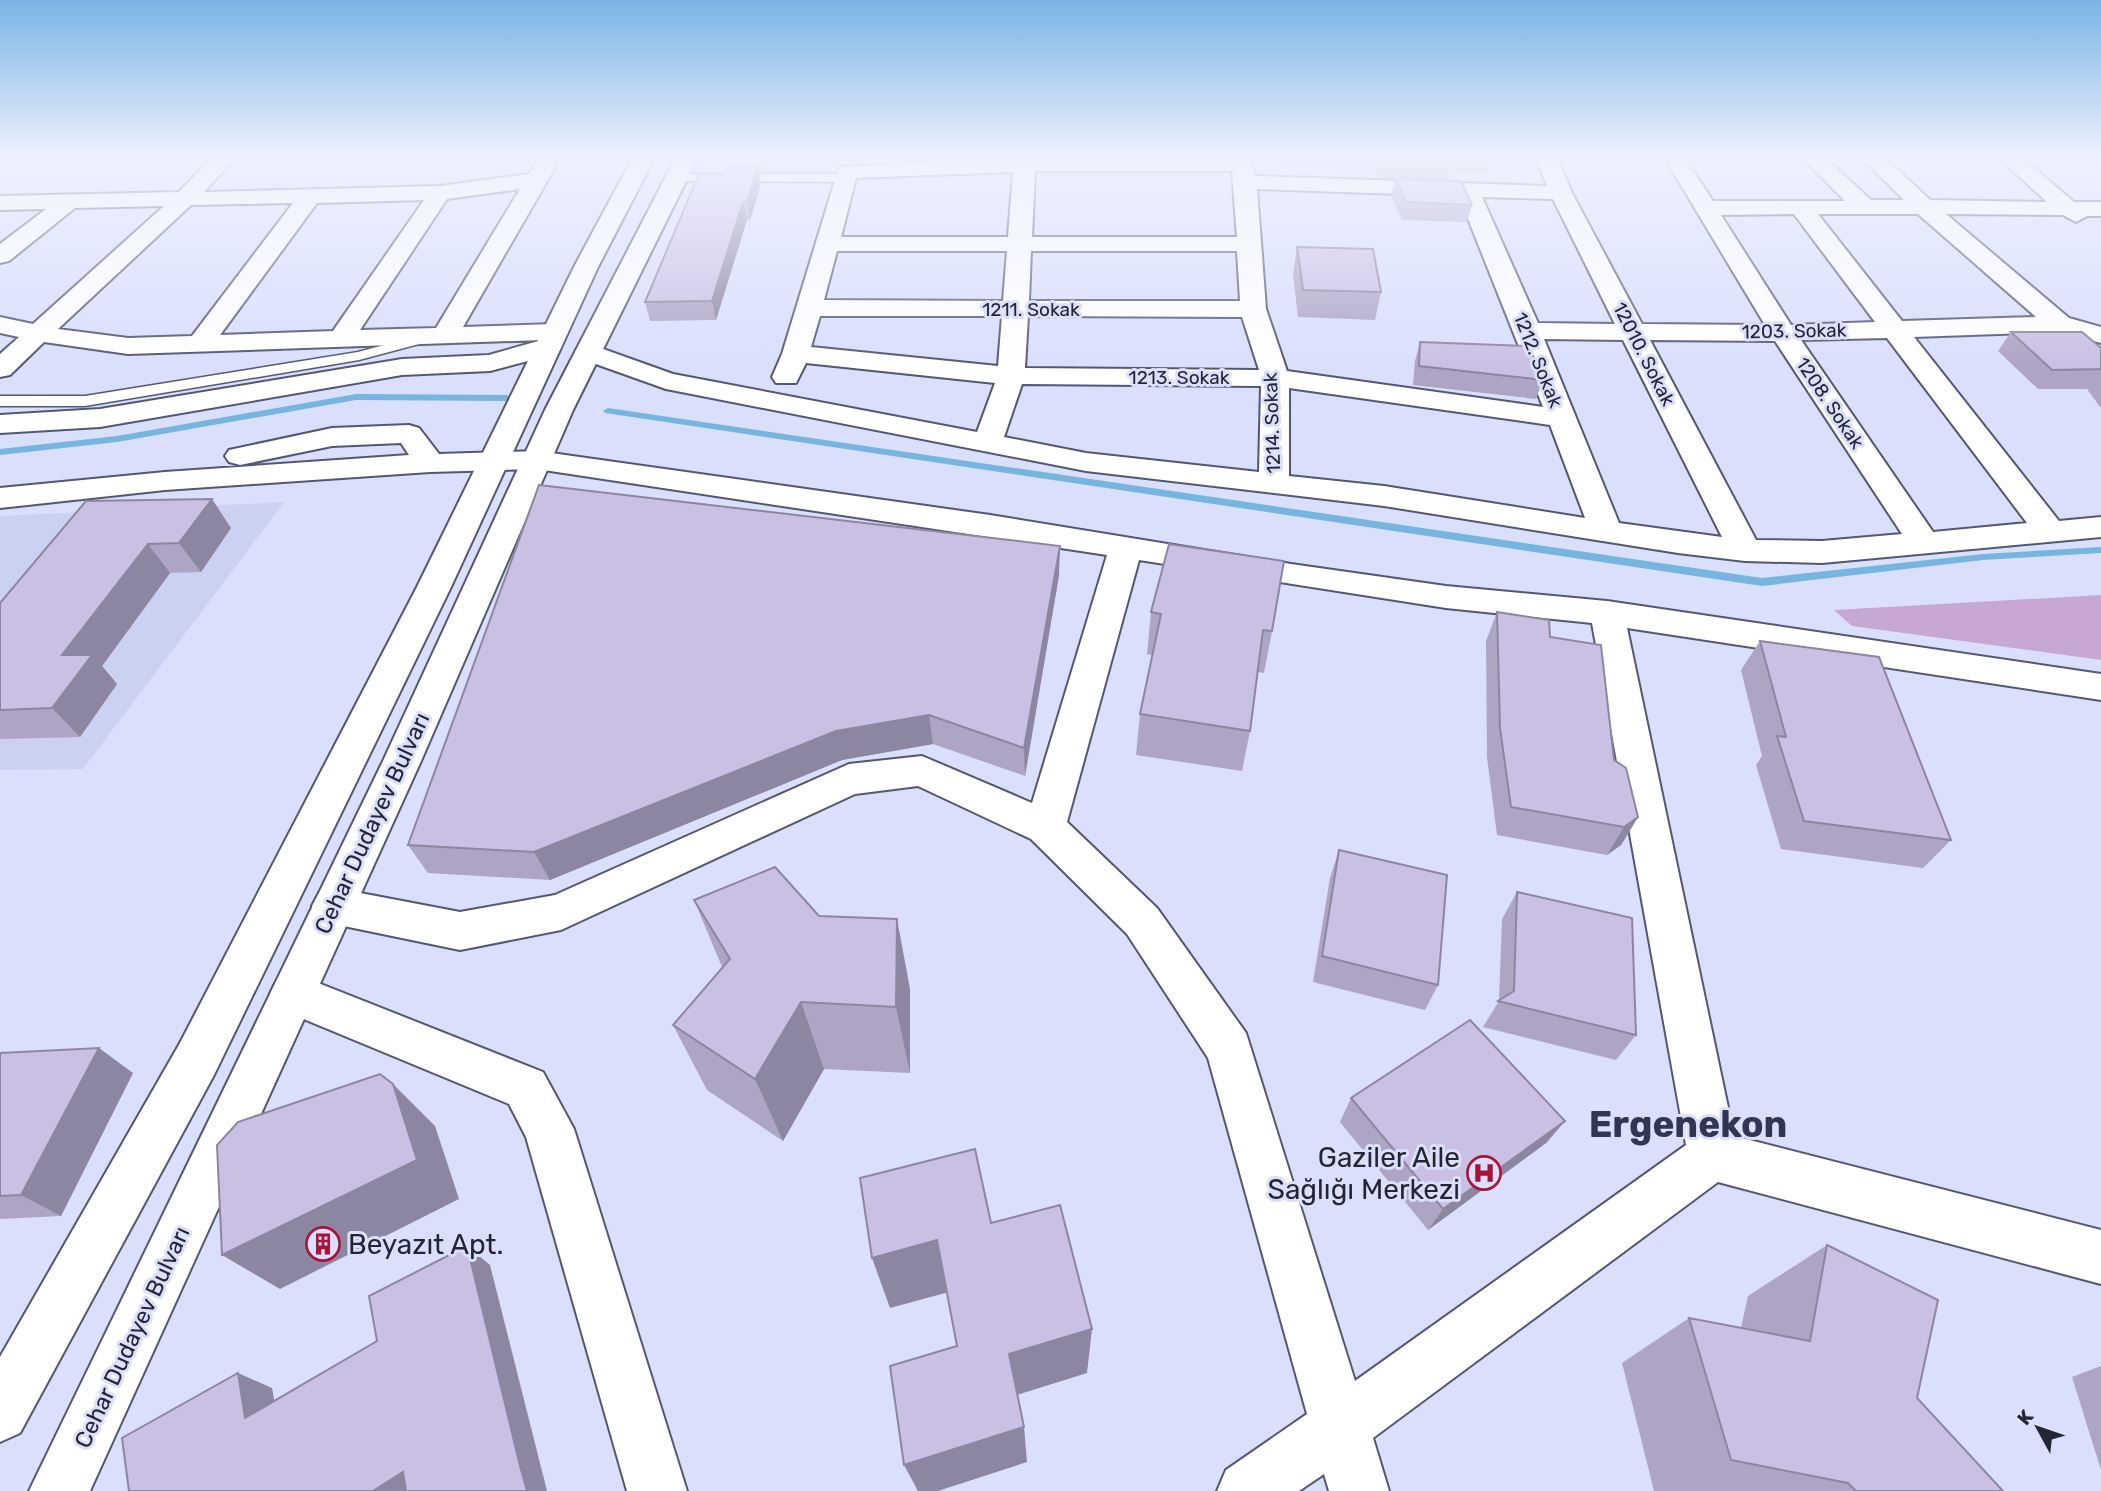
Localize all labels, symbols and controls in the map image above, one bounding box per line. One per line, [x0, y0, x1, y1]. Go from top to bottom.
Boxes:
street label: 1211. Sokak [982, 298, 1080, 321]
street label: 12010. Sokak [1608, 298, 1680, 410]
street label: 1212. Sokak [1508, 309, 1568, 411]
street label: 1203. Sokak [1741, 319, 1847, 343]
street label: 1208. Sokak [1791, 353, 1869, 453]
street label: 1213. Sokak [1129, 366, 1230, 389]
street label: 1214. Sokak [1259, 372, 1285, 474]
street label: Cehar Dudayev Bulvarı [308, 708, 436, 938]
district label: Ergenekon [1589, 1102, 1787, 1146]
place label: Gaziler Aile Sağlığı Merkezi [1267, 1141, 1460, 1206]
hospital icon: Gaziler Aile Sağlığı Merkezi [1465, 1154, 1503, 1192]
street label: Cehar Dudayev Bulvarı [68, 1222, 196, 1452]
building icon: Beyazıt Apt. [304, 1225, 342, 1263]
place label: Beyazıt Apt. [348, 1228, 504, 1261]
north arrow [2003, 1393, 2073, 1463]
text: K [2012, 1405, 2038, 1430]

